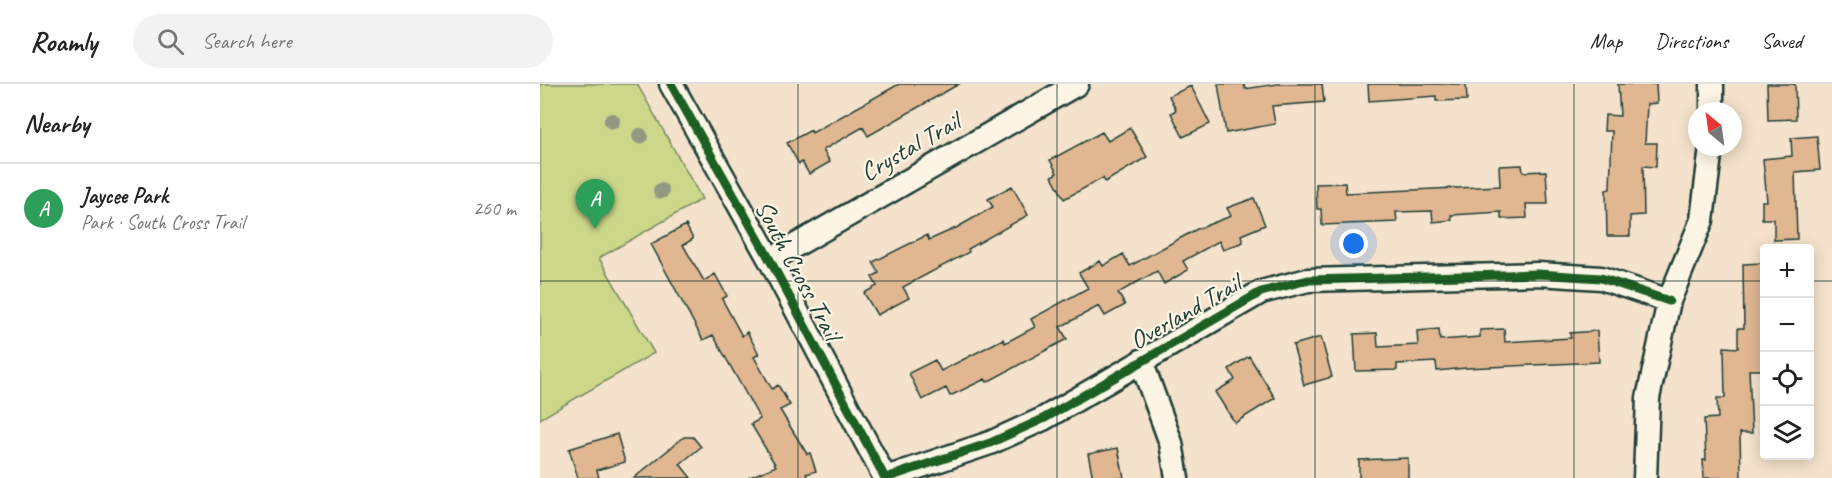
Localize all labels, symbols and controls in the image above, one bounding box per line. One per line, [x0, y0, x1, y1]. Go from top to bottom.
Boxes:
search box [133, 14, 553, 68]
text: Roamly [30, 24, 97, 59]
icon: search [154, 25, 187, 58]
text: Search here [202, 27, 292, 55]
text: Map [1590, 28, 1622, 54]
text: Directions [1655, 28, 1728, 54]
text: Saved [1761, 28, 1802, 54]
north arrow [1688, 102, 1742, 156]
street label: Crystal Trail [854, 103, 970, 189]
text: Nearby [24, 107, 89, 140]
pin: A [576, 180, 614, 229]
text: Jaycee Park [81, 182, 168, 210]
street label: South Cross Trail [747, 194, 851, 350]
text: A [38, 196, 49, 221]
text: 260 m [473, 196, 516, 221]
text: Park · South Cross Trail [81, 210, 244, 235]
your location [1339, 229, 1368, 258]
map controls [1760, 244, 1814, 460]
button: + [1760, 244, 1814, 298]
street label: Overland Trail [1123, 265, 1250, 357]
button: − [1760, 298, 1814, 352]
button: locate [1760, 352, 1814, 406]
button: layers [1760, 406, 1814, 460]

